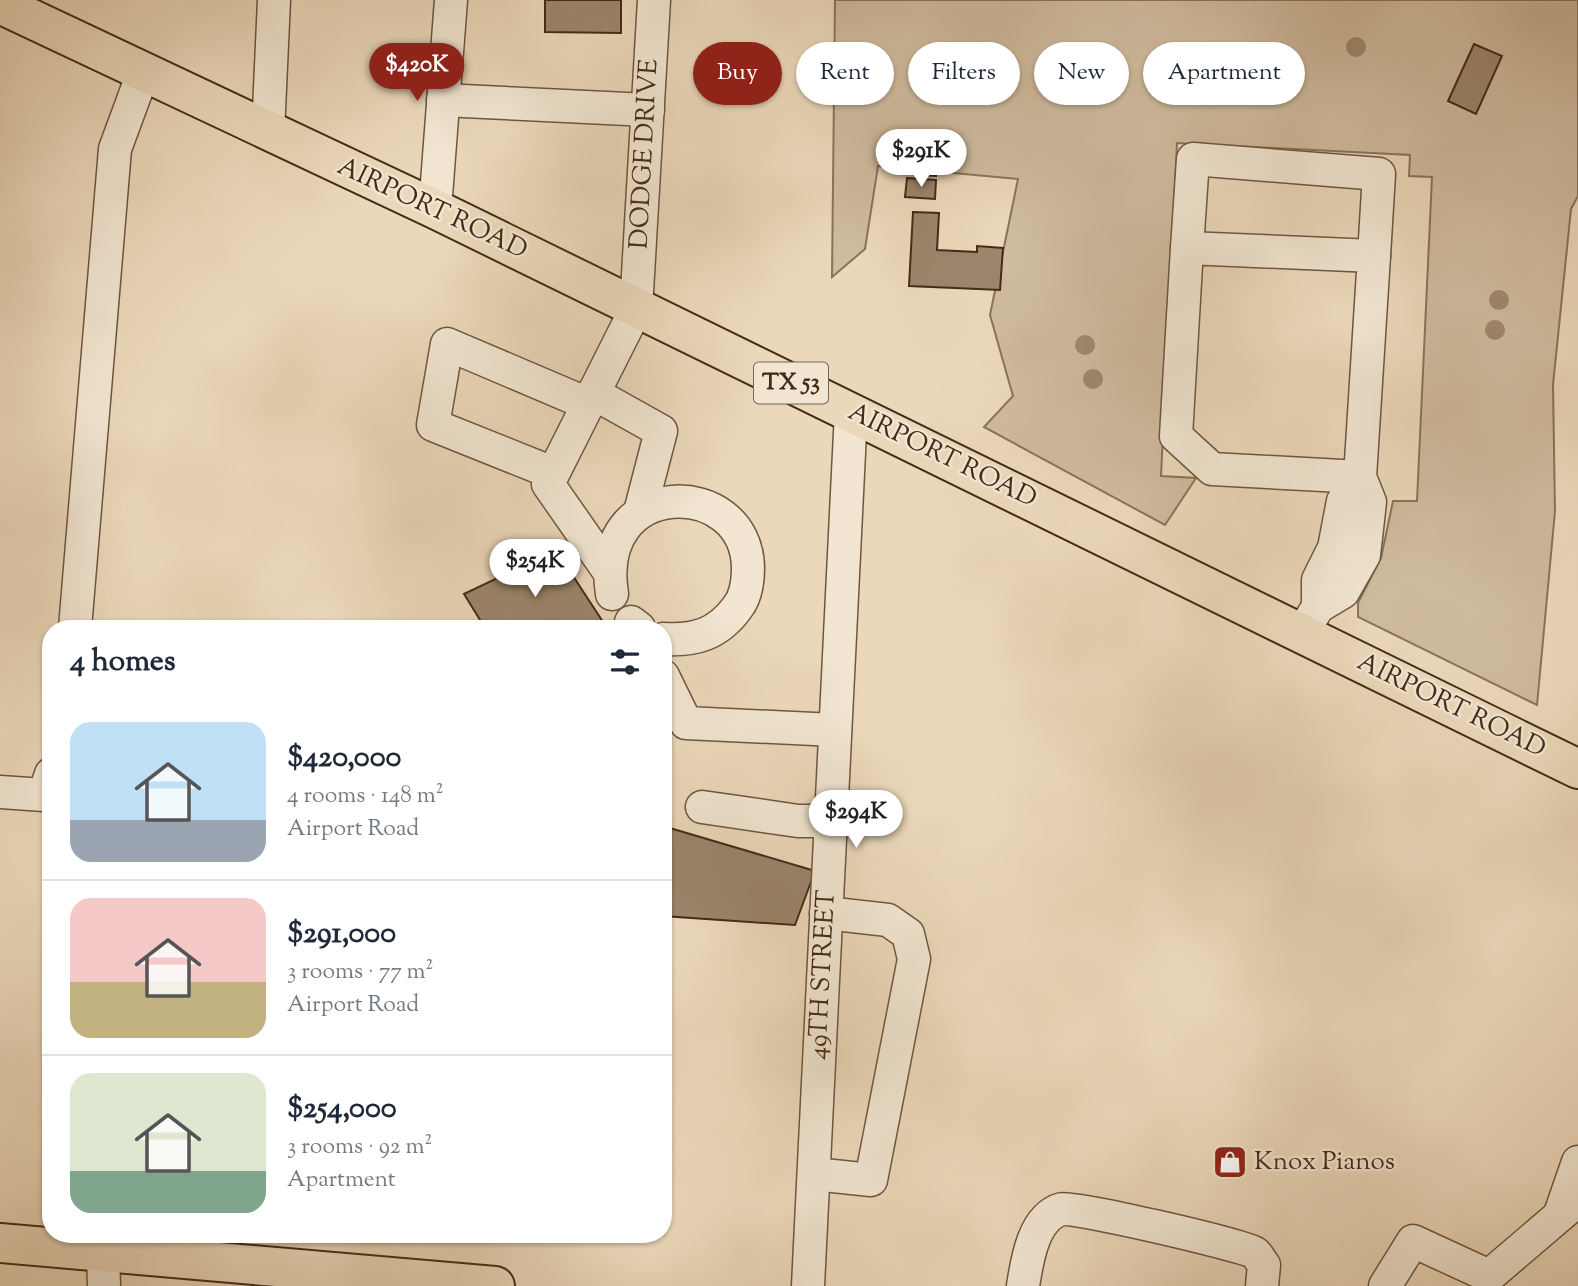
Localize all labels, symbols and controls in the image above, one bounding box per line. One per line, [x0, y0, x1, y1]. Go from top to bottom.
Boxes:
chip: Buy [693, 42, 782, 105]
chip: Rent [796, 42, 894, 105]
chip: Filters [908, 42, 1020, 105]
chip: New [1034, 42, 1129, 105]
chip: Apartment [1143, 42, 1305, 105]
pin: $420K [368, 43, 466, 103]
text: $420K [385, 49, 449, 82]
street label: DODGE DRIVE [622, 58, 668, 250]
pin: $291K [872, 130, 970, 189]
text: $291K [892, 135, 950, 168]
street label: AIRPORT ROAD [331, 149, 533, 269]
road number: TX 53 [754, 362, 828, 404]
street label: AIRPORT ROAD [841, 394, 1043, 518]
pin: $254K [486, 540, 584, 599]
text: $254K [505, 545, 565, 578]
text: 4 homes [70, 641, 176, 684]
icon: filters [606, 643, 644, 681]
street label: AIRPORT ROAD [1350, 644, 1552, 768]
text: $420,000 [287, 737, 401, 780]
icon: home [126, 750, 210, 834]
text: 4 rooms · 148 m² [287, 780, 444, 813]
pin: $294K [807, 790, 905, 850]
text: $294K [825, 796, 887, 829]
text: Airport Road [287, 813, 419, 846]
street label: 49TH STREET [800, 889, 846, 1061]
text: $291,000 [287, 913, 396, 956]
icon: home [126, 926, 210, 1010]
text: 3 rooms · 77 m² [287, 956, 433, 989]
text: Airport Road [287, 989, 419, 1022]
text: $254,000 [287, 1088, 397, 1131]
icon: home [126, 1101, 210, 1185]
text: 3 rooms · 92 m² [287, 1131, 432, 1164]
shop icon: Knox Pianos [1211, 1143, 1249, 1181]
place label: Knox Pianos [1254, 1144, 1395, 1181]
text: Apartment [287, 1164, 396, 1197]

